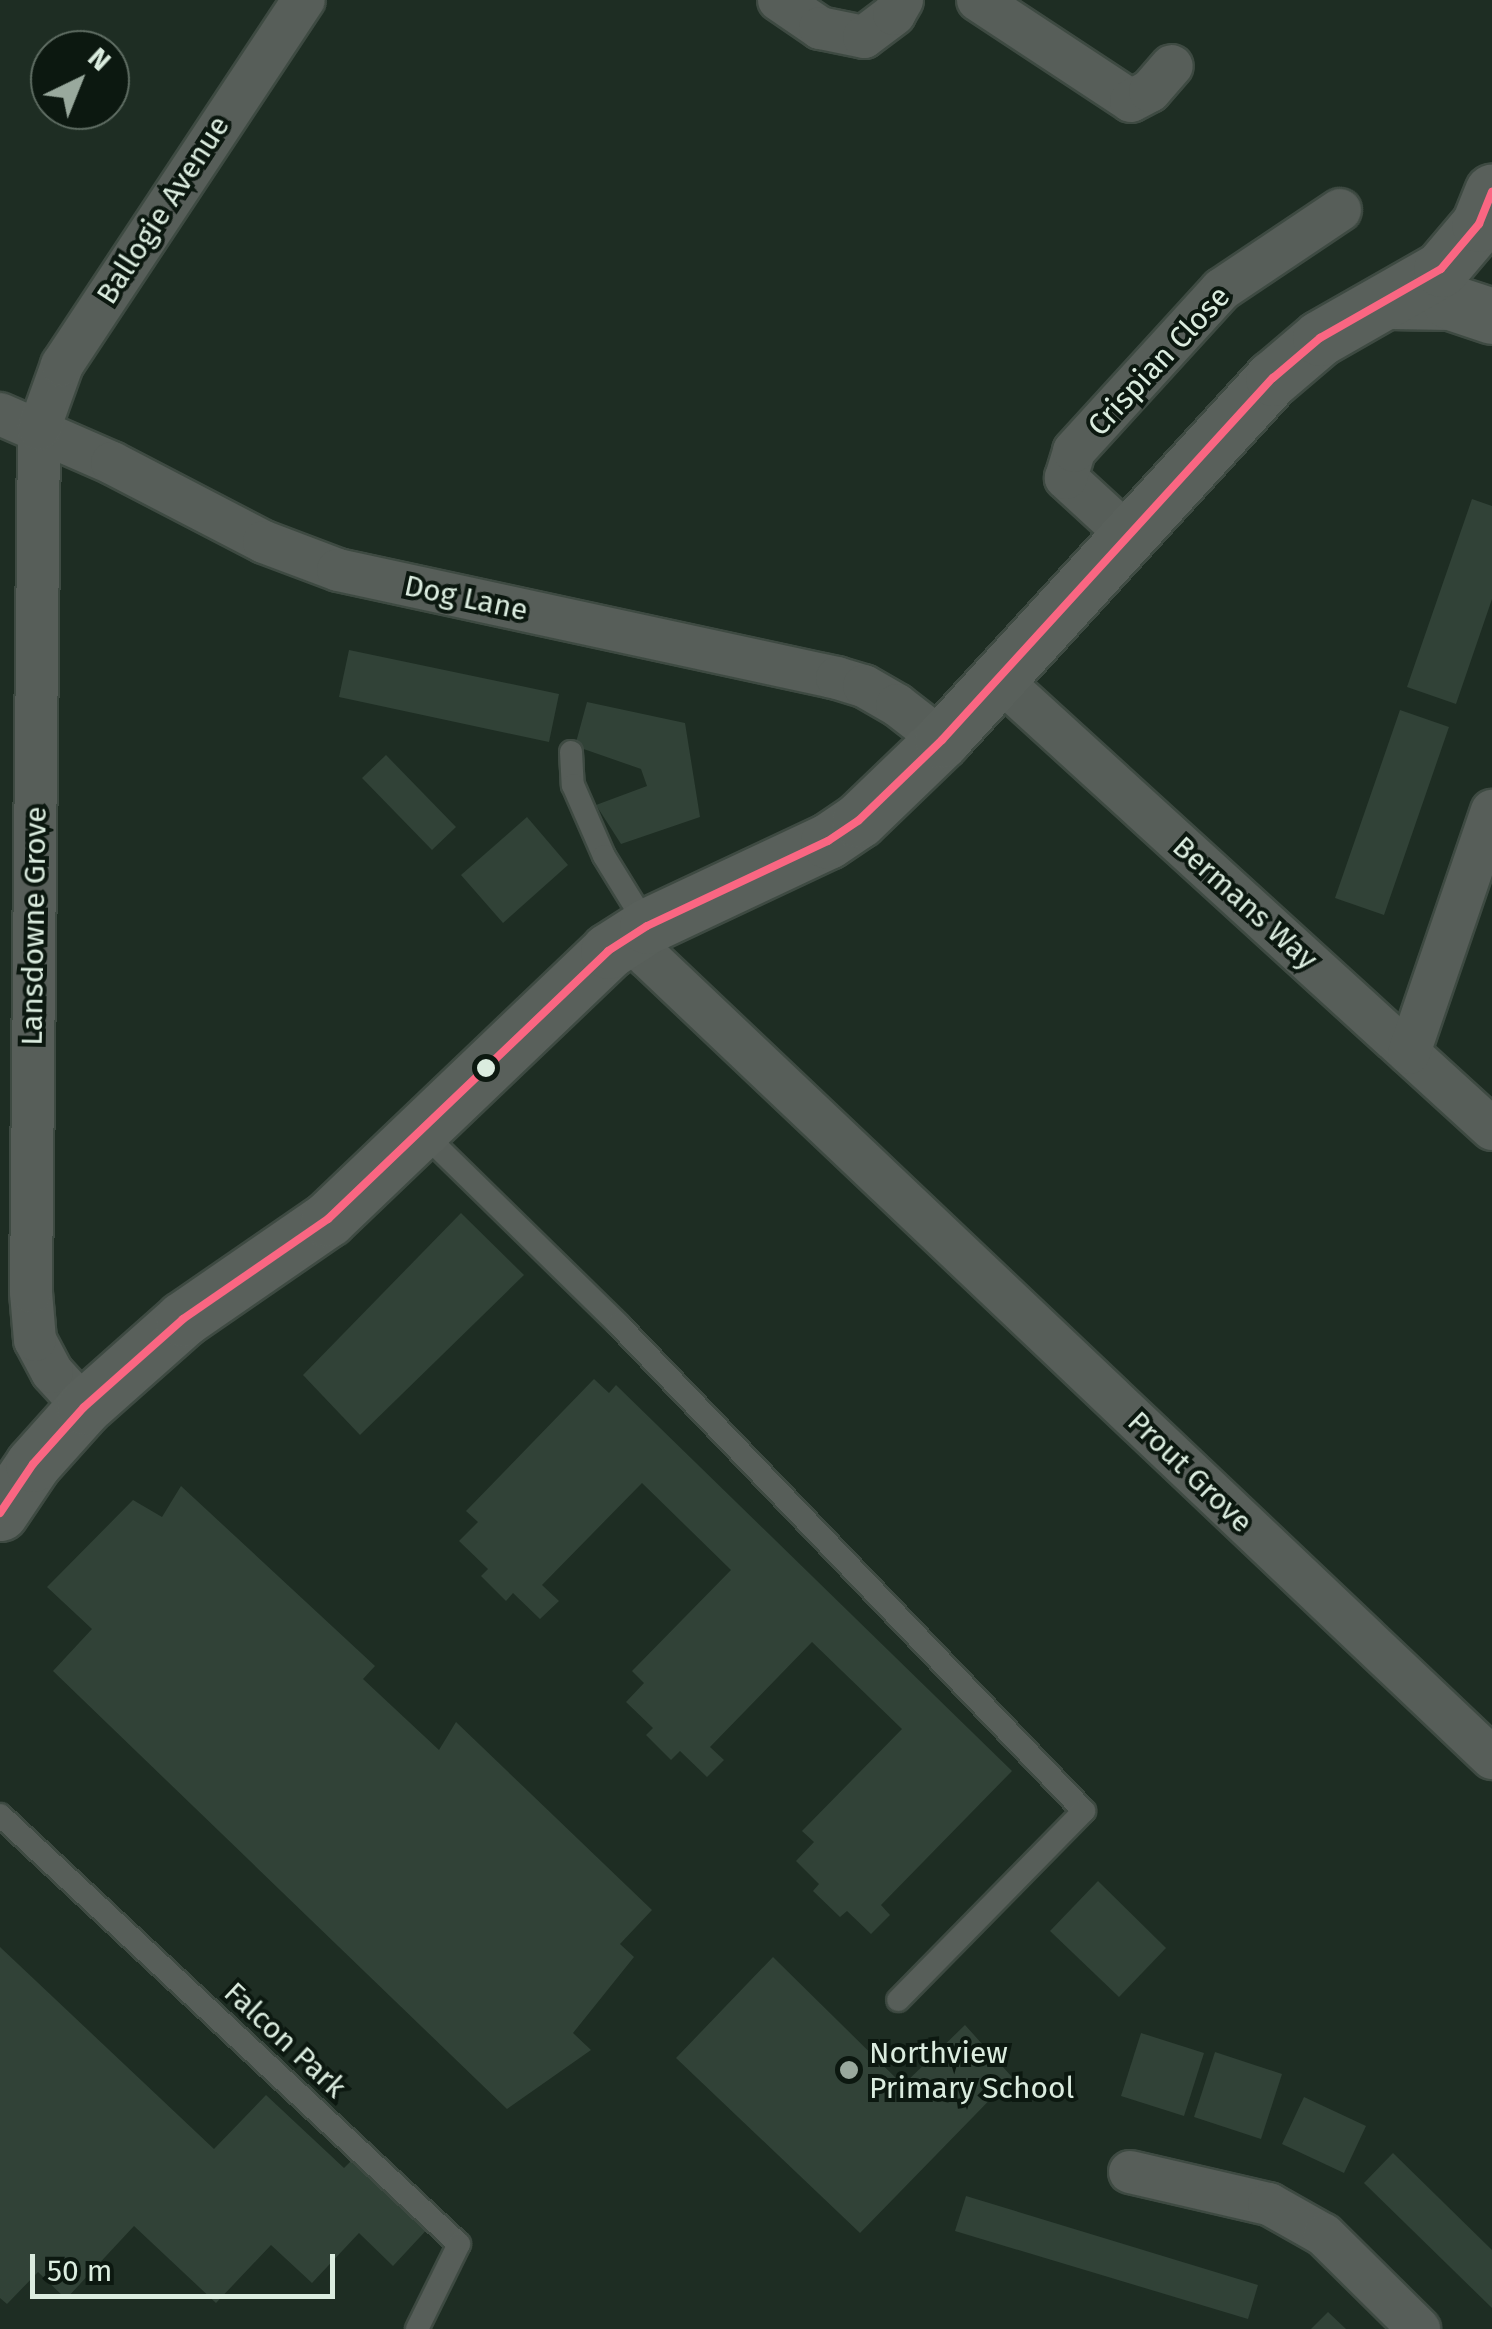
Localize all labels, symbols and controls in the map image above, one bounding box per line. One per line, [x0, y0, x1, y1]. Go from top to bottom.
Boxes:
north arrow [30, 30, 130, 130]
text: N [81, 41, 117, 78]
street label: Ballogie Avenue [89, 109, 237, 311]
street label: Crispian Close [1081, 279, 1237, 443]
street label: Dog Lane [401, 567, 531, 629]
street label: Lansdowne Grove [14, 806, 54, 1046]
street label: Bermans Way [1165, 829, 1325, 977]
unlabelled marker [476, 1058, 496, 1078]
street label: Prout Grove [1120, 1404, 1260, 1540]
street label: Falcon Park [217, 1975, 353, 2105]
place label: Northview Primary School [869, 2035, 1074, 2106]
marker: Northview Primary School [838, 2059, 860, 2081]
scale bar [35, 2234, 340, 2296]
text: 50 m [47, 2253, 112, 2289]

